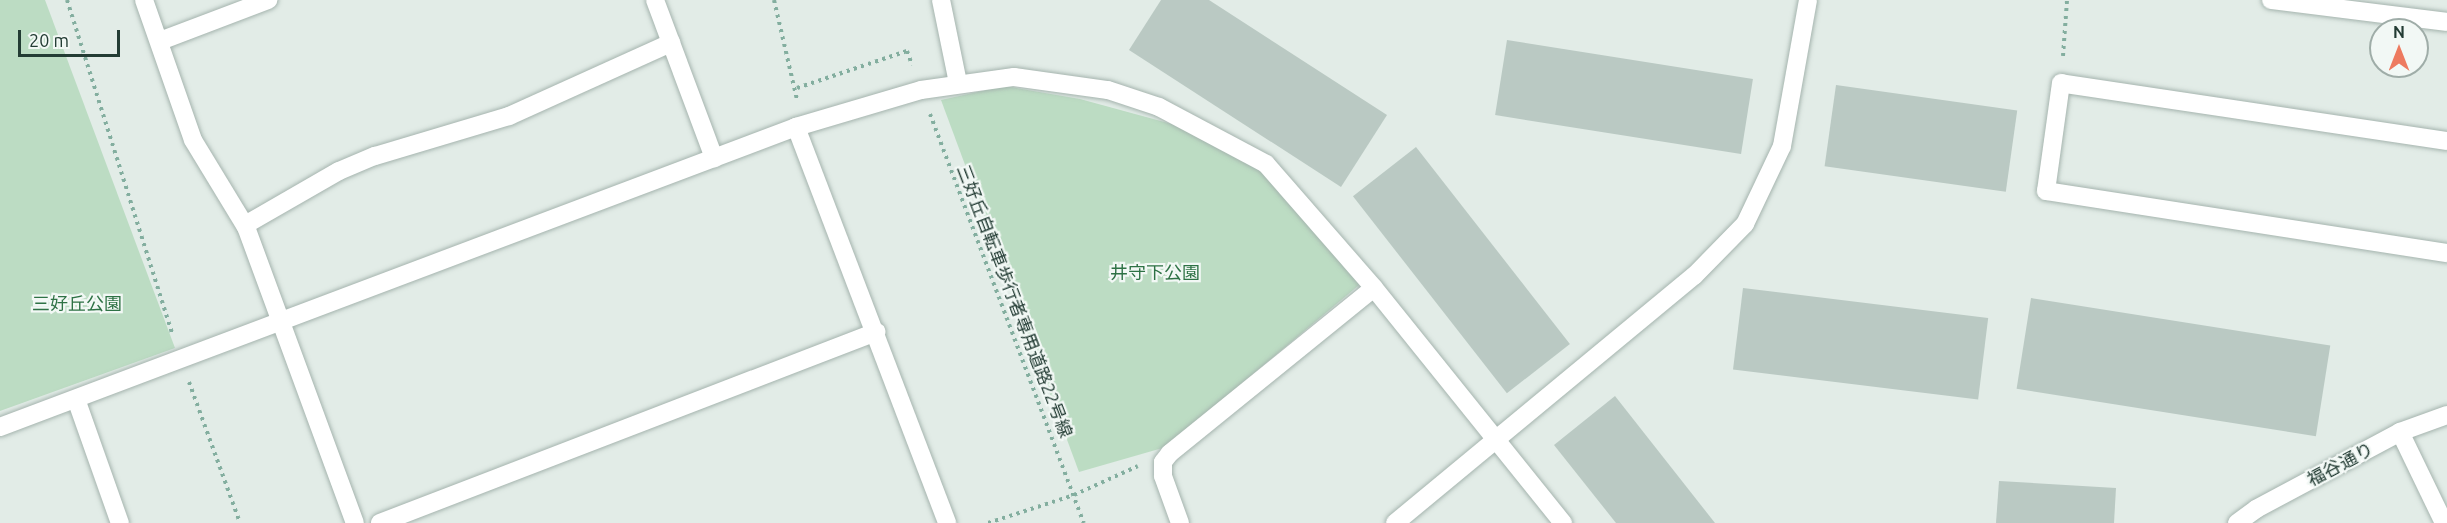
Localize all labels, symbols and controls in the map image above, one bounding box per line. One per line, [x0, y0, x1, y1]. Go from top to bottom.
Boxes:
scale bar [21, 18, 123, 56]
north arrow [2369, 18, 2429, 78]
text: N [2393, 23, 2405, 41]
text: 20 m [29, 30, 69, 50]
street label: 三好丘自転車歩行者専用道路22号線 [953, 162, 1077, 440]
park label: 井守下公園 [1110, 261, 1200, 283]
park label: 三好丘公園 [32, 292, 122, 314]
street label: 福谷通り [2303, 438, 2377, 490]

